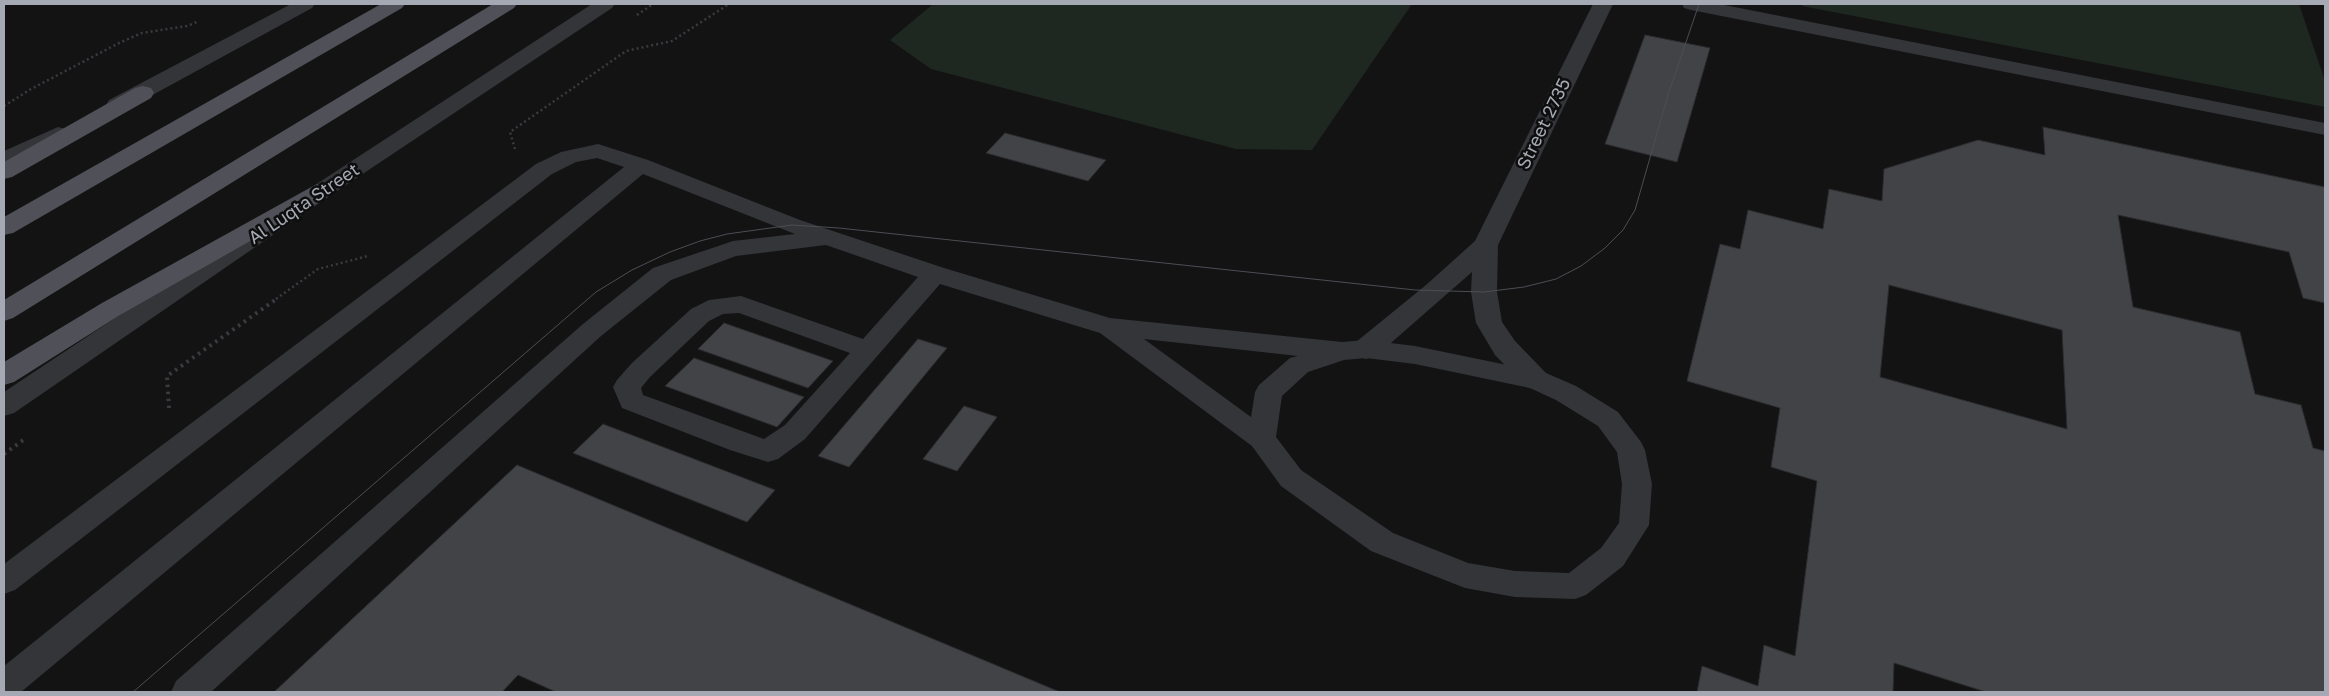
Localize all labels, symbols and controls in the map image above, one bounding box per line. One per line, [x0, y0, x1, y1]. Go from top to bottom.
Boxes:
street label: Street 2735 [1513, 75, 1575, 173]
street label: Al Luqta Street [245, 159, 363, 249]

